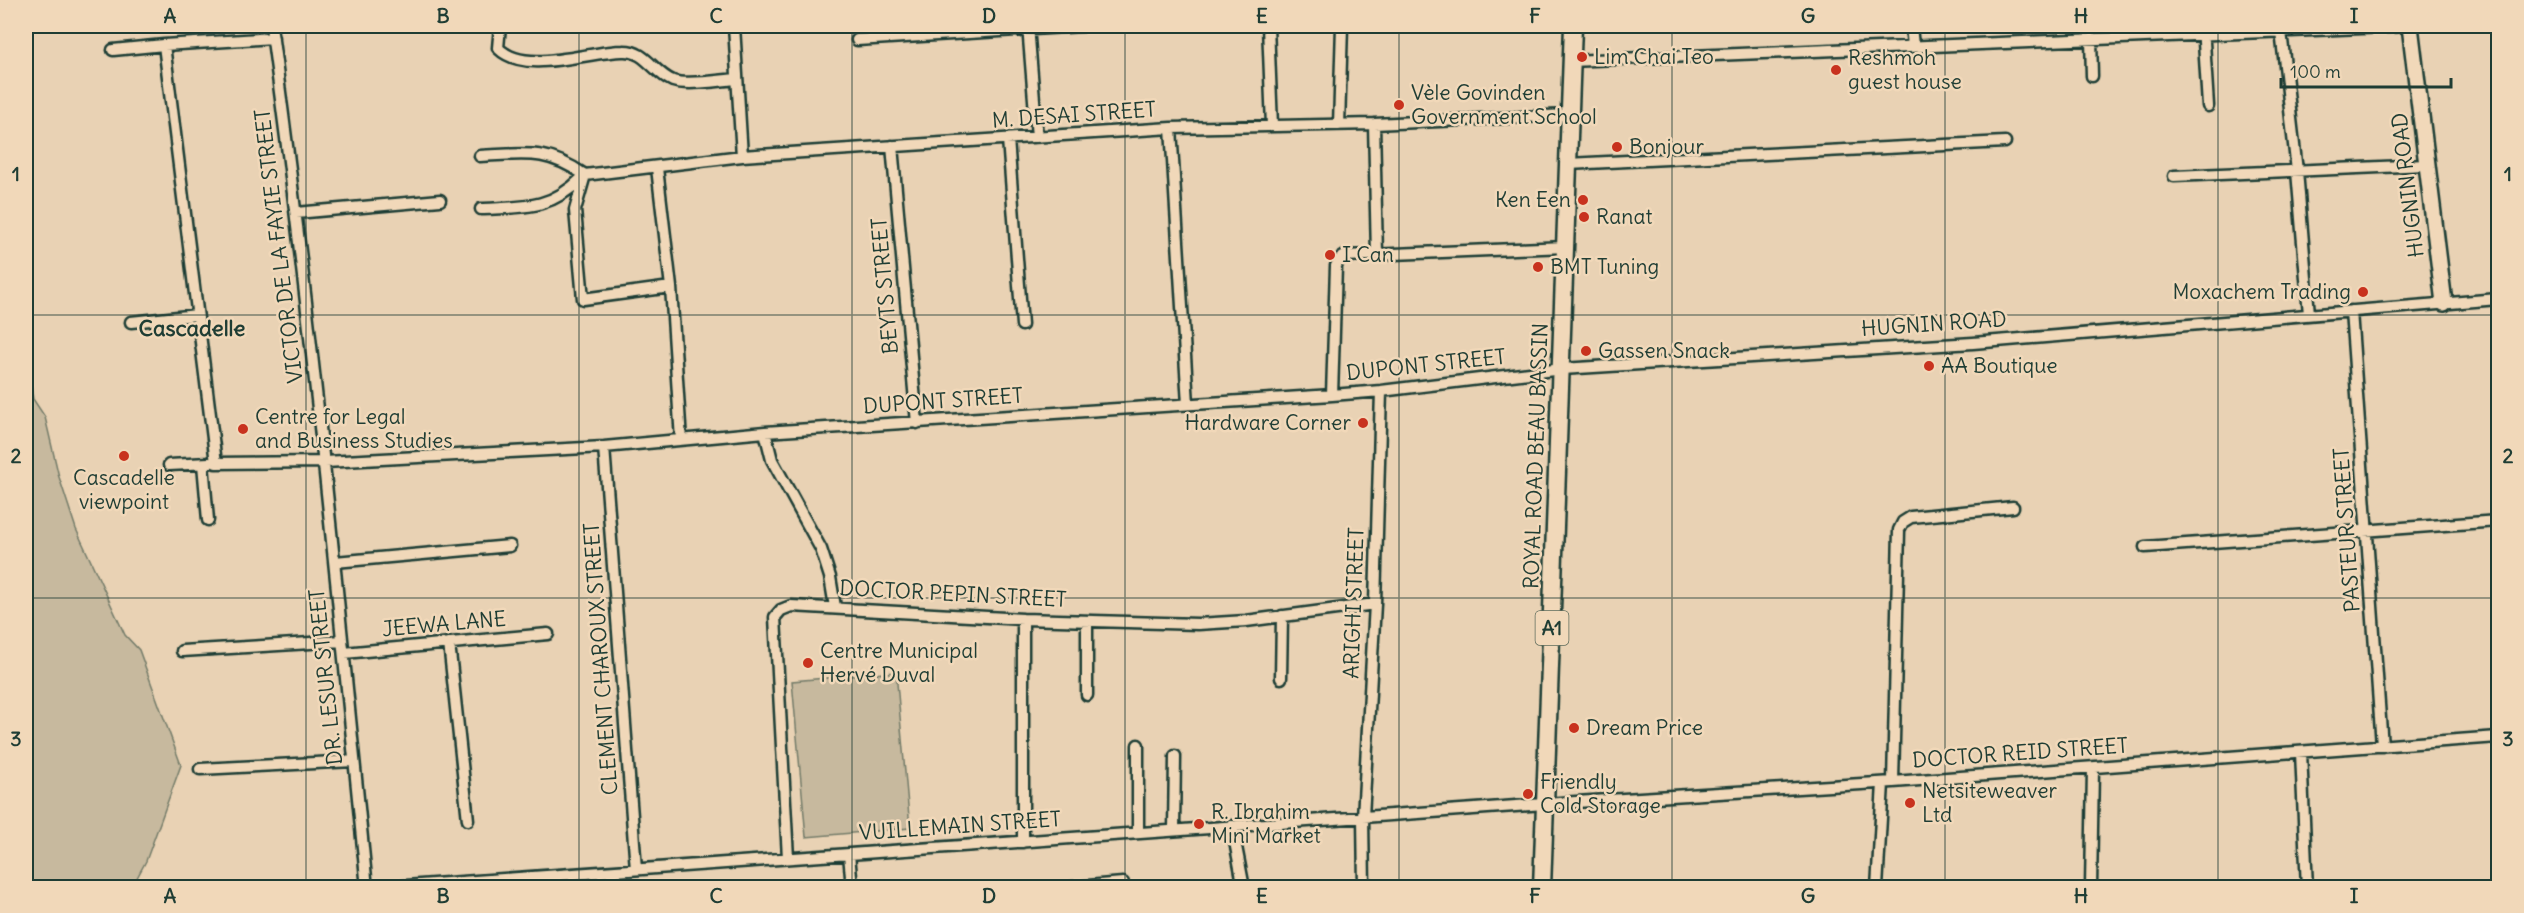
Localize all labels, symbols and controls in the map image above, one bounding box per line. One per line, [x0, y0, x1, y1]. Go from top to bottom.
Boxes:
text: A [164, 3, 177, 28]
text: B [436, 3, 450, 28]
text: C [709, 3, 723, 28]
text: D [982, 3, 996, 28]
text: E [1256, 3, 1268, 28]
text: F [1529, 3, 1541, 28]
text: G [1801, 3, 1815, 28]
text: H [2074, 3, 2088, 28]
text: I [2350, 3, 2359, 28]
place label: Lim Chai Teo [1594, 43, 1714, 70]
place label: Reshmoh guest house [1848, 44, 1962, 95]
marker: Lim Chai Teo [1575, 50, 1589, 64]
scale bar [2281, 51, 2450, 89]
text: 100 m [2290, 60, 2341, 83]
marker: Reshmoh guest house [1829, 63, 1843, 77]
place label: Vèle Govinden Government School [1411, 79, 1597, 130]
street label: M. DESAI STREET [991, 95, 1157, 134]
marker: Vèle Govinden Government School [1392, 98, 1406, 112]
street label: VICTOR DE LA FAYIE STREET [248, 107, 309, 385]
street label: HUGNIN ROAD [2385, 111, 2430, 259]
place label: Bonjour [1629, 133, 1704, 160]
marker: Bonjour [1610, 140, 1624, 154]
text: 1 [12, 161, 20, 186]
text: 1 [2504, 161, 2512, 186]
place label: Ken Een [1495, 186, 1571, 213]
marker: Ken Een [1576, 193, 1590, 207]
place label: Ranat [1596, 203, 1652, 230]
marker: Ranat [1577, 210, 1591, 224]
street label: BEYTS STREET [865, 217, 904, 355]
place label: I Can [1342, 241, 1394, 268]
marker: I Can [1323, 248, 1337, 262]
place label: BMT Tuning [1550, 253, 1659, 280]
marker: BMT Tuning [1531, 260, 1545, 274]
place label: Moxachem Trading [2172, 278, 2351, 305]
marker: Moxachem Trading [2356, 285, 2370, 299]
street label: HUGNIN ROAD [1860, 305, 2008, 342]
district label: Cascadelle [139, 314, 246, 342]
street label: ROYAL ROAD BEAU BASSIN [1517, 323, 1554, 589]
place label: Gassen Snack [1598, 337, 1730, 364]
street label: DUPONT STREET [1345, 343, 1507, 386]
marker: Gassen Snack [1579, 344, 1593, 358]
place label: AA Boutique [1941, 352, 2058, 379]
marker: AA Boutique [1922, 359, 1936, 373]
street label: DUPONT STREET [862, 381, 1024, 420]
place label: Centre for Legal and Business Studies [255, 403, 453, 454]
place label: Hardware Corner [1184, 409, 1351, 436]
marker: Hardware Corner [1356, 416, 1370, 430]
marker: Centre for Legal and Business Studies [236, 422, 250, 436]
text: 2 [11, 443, 22, 468]
text: 2 [2503, 443, 2514, 468]
street label: PASTEUR STREET [2327, 447, 2366, 613]
marker: Cascadelle viewpoint [117, 449, 131, 463]
place label: Cascadelle viewpoint [73, 464, 175, 515]
street label: CLEMENT CHAROUX STREET [578, 522, 623, 796]
street label: ARIGHI STREET [1337, 527, 1370, 679]
street label: DOCTOR PEPIN STREET [839, 574, 1067, 613]
street label: DR. LESUR STREET [303, 588, 348, 767]
street label: JEEWA LANE [381, 605, 507, 642]
road number: A1 [1536, 611, 1568, 645]
place label: Centre Municipal Hervé Duval [820, 637, 978, 688]
marker: Centre Municipal Hervé Duval [801, 656, 815, 670]
place label: Dream Price [1586, 714, 1703, 741]
marker: Dream Price [1567, 721, 1581, 735]
text: 3 [10, 726, 22, 751]
text: 3 [2502, 726, 2514, 751]
street label: DOCTOR REID STREET [1911, 731, 2129, 774]
place label: Friendly Cold Storage [1540, 768, 1661, 819]
place label: Netsiteweaver Ltd [1922, 777, 2057, 828]
marker: Friendly Cold Storage [1521, 787, 1535, 801]
marker: Netsiteweaver Ltd [1903, 796, 1917, 810]
place label: R. Ibrahim Mini Market [1211, 798, 1321, 849]
street label: VUILLEMAIN STREET [858, 805, 1062, 846]
marker: R. Ibrahim Mini Market [1192, 817, 1206, 831]
text: A [164, 883, 177, 908]
text: B [436, 883, 450, 908]
text: C [709, 883, 723, 908]
text: D [982, 883, 996, 908]
text: E [1256, 883, 1268, 908]
text: F [1529, 883, 1541, 908]
text: G [1801, 883, 1815, 908]
text: H [2074, 883, 2088, 908]
text: I [2350, 883, 2359, 908]

